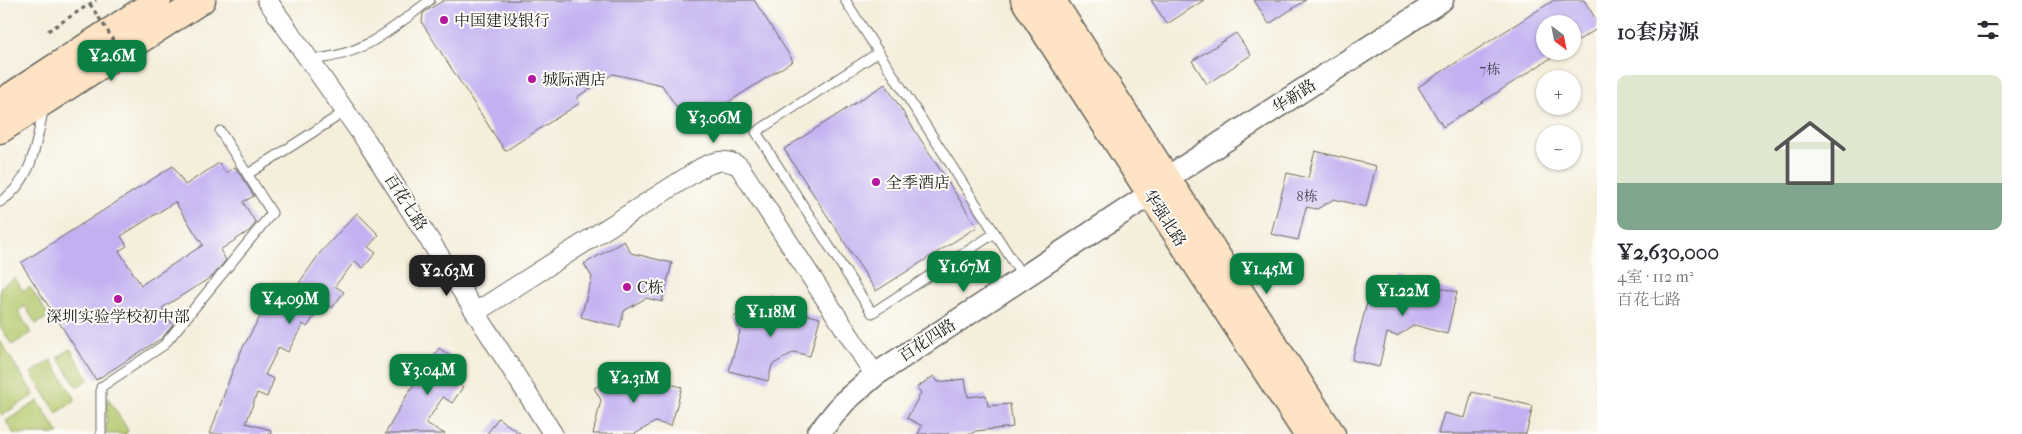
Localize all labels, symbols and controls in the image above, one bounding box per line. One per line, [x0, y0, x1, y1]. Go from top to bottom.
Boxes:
place label: 中国建设银行 [454, 11, 550, 30]
marker: 中国建设银行 [438, 14, 450, 26]
north arrow [1536, 15, 1581, 60]
map controls [1536, 15, 1581, 170]
icon: filters [1974, 16, 2002, 44]
text: 10套房源 [1617, 20, 1699, 44]
pin: ¥2.6M [77, 39, 147, 82]
text: ¥2.6M [88, 46, 136, 65]
house number: 7栋 [1480, 61, 1500, 78]
place label: 城际酒店 [542, 70, 606, 89]
button: + [1536, 70, 1581, 115]
marker: 城际酒店 [526, 73, 538, 85]
street label: 华新路 [1269, 75, 1319, 117]
pin: ¥3.06M [673, 102, 755, 144]
text: ¥3.06M [687, 108, 741, 127]
icon: home [1765, 108, 1855, 198]
button: − [1536, 125, 1581, 170]
street label: 百花七路 [381, 170, 431, 234]
place label: 全季酒店 [886, 173, 950, 192]
marker: 全季酒店 [870, 176, 882, 188]
street label: 华强北路 [1140, 186, 1190, 250]
house number: 8栋 [1296, 188, 1318, 205]
text: ¥2,630,000 [1617, 240, 1719, 264]
pin: ¥1.67M [923, 250, 1005, 293]
pin: ¥1.45M [1226, 252, 1308, 295]
pin: ¥2.63M [406, 254, 488, 297]
text: ¥1.67M [938, 257, 990, 276]
text: ¥1.45M [1241, 259, 1293, 278]
text: ¥2.63M [420, 261, 474, 280]
text: 4室 · 112 m² [1617, 267, 1693, 286]
pin: ¥1.22M [1362, 274, 1444, 317]
place label: C栋 [637, 278, 664, 297]
marker: C栋 [621, 281, 633, 293]
text: ¥1.22M [1377, 281, 1429, 300]
pin: ¥4.09M [249, 282, 331, 325]
text: ¥4.09M [261, 289, 319, 308]
text: 百花七路 [1617, 290, 1681, 309]
marker: 深圳实验学校初中部 [112, 293, 124, 305]
pin: ¥1.18M [730, 296, 812, 338]
text: ¥1.18M [746, 302, 796, 321]
place label: 深圳实验学校初中部 [46, 307, 190, 326]
street label: 百花四路 [895, 315, 959, 365]
pin: ¥3.04M [387, 354, 469, 396]
text: ¥3.04M [401, 360, 455, 379]
pin: ¥2.31M [593, 362, 675, 404]
text: ¥2.31M [609, 368, 659, 387]

